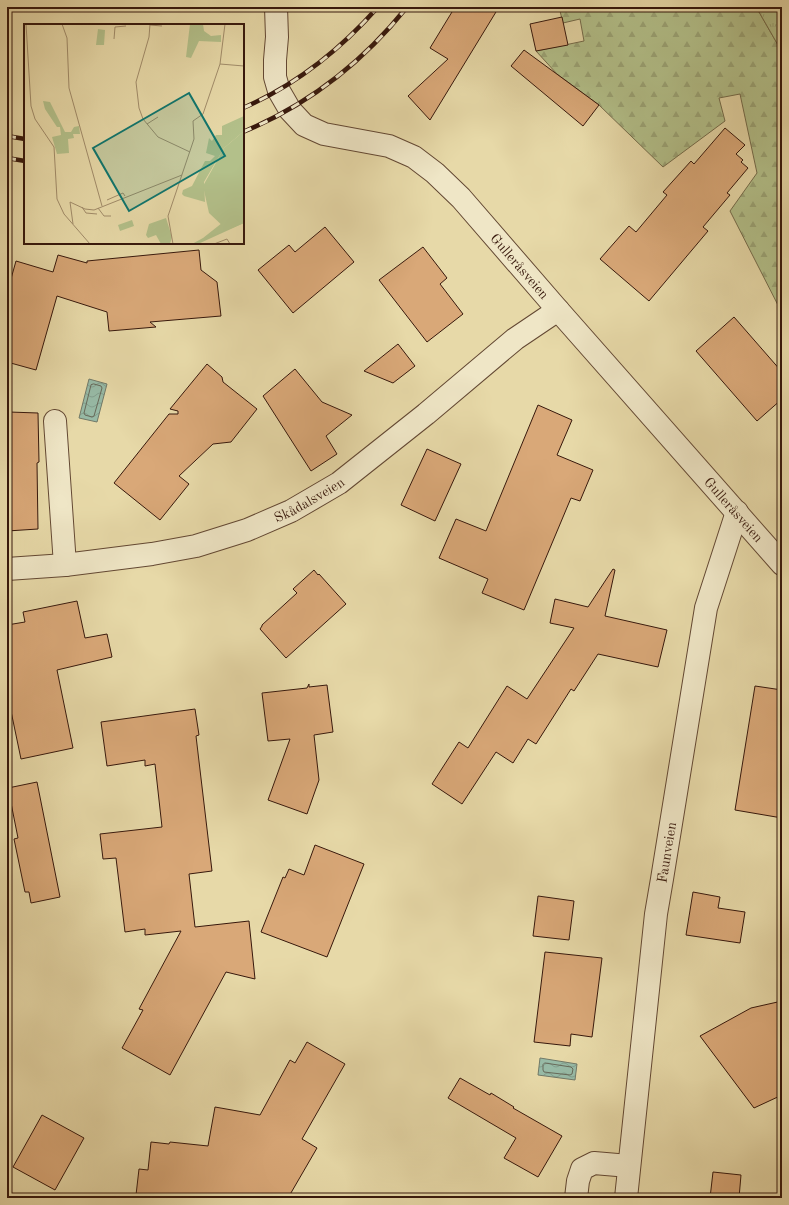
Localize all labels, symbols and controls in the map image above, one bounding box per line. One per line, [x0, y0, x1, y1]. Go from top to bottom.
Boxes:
inset map [24, 24, 244, 244]
street label: Gulleråsveien [487, 231, 551, 302]
street label: Skådalsveien [272, 475, 348, 525]
street label: Gulleråsveien [701, 475, 766, 546]
street label: Faunveien [655, 821, 679, 884]

